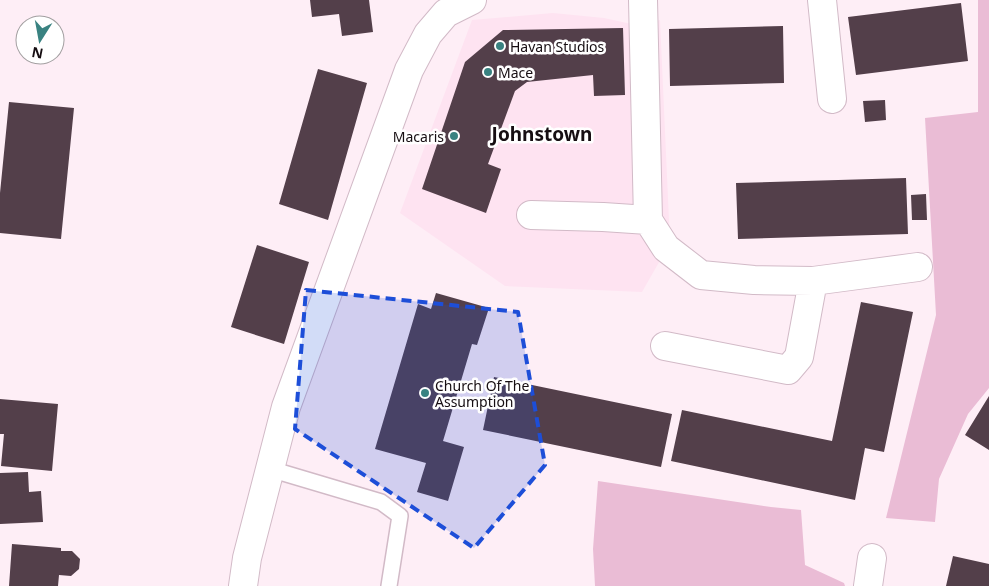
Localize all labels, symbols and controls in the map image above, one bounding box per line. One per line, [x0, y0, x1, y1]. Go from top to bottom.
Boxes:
north arrow [15, 15, 65, 65]
place label: Havan Studios [510, 37, 605, 56]
marker: Havan Studios [494, 40, 506, 52]
text: N [30, 43, 45, 64]
place label: Mace [498, 63, 533, 82]
marker: Mace [482, 66, 494, 78]
district label: Johnstown [490, 121, 592, 147]
place label: Macaris [393, 127, 444, 146]
marker: Macaris [448, 130, 460, 142]
place label: Church Of The Assumption [435, 376, 529, 411]
marker: Church Of The Assumption [419, 387, 431, 399]

